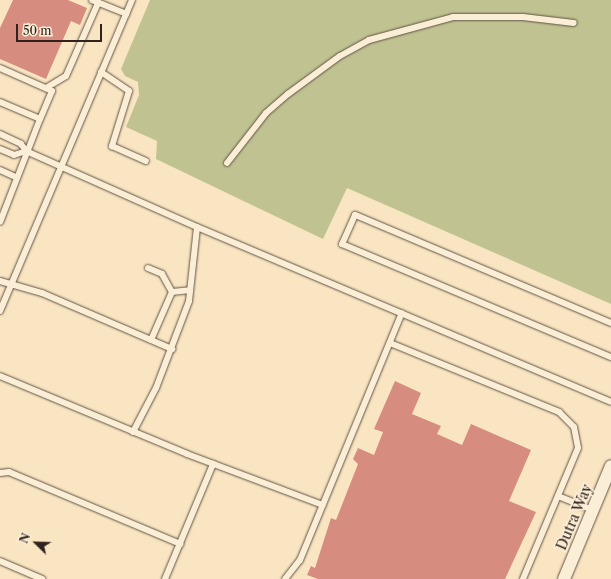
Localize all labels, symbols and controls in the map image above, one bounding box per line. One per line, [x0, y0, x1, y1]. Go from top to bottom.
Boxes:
scale bar [18, 16, 104, 42]
text: 50 m [23, 23, 52, 38]
street label: Dutra Way [552, 481, 596, 553]
north arrow [16, 523, 56, 563]
text: N [17, 531, 33, 545]

